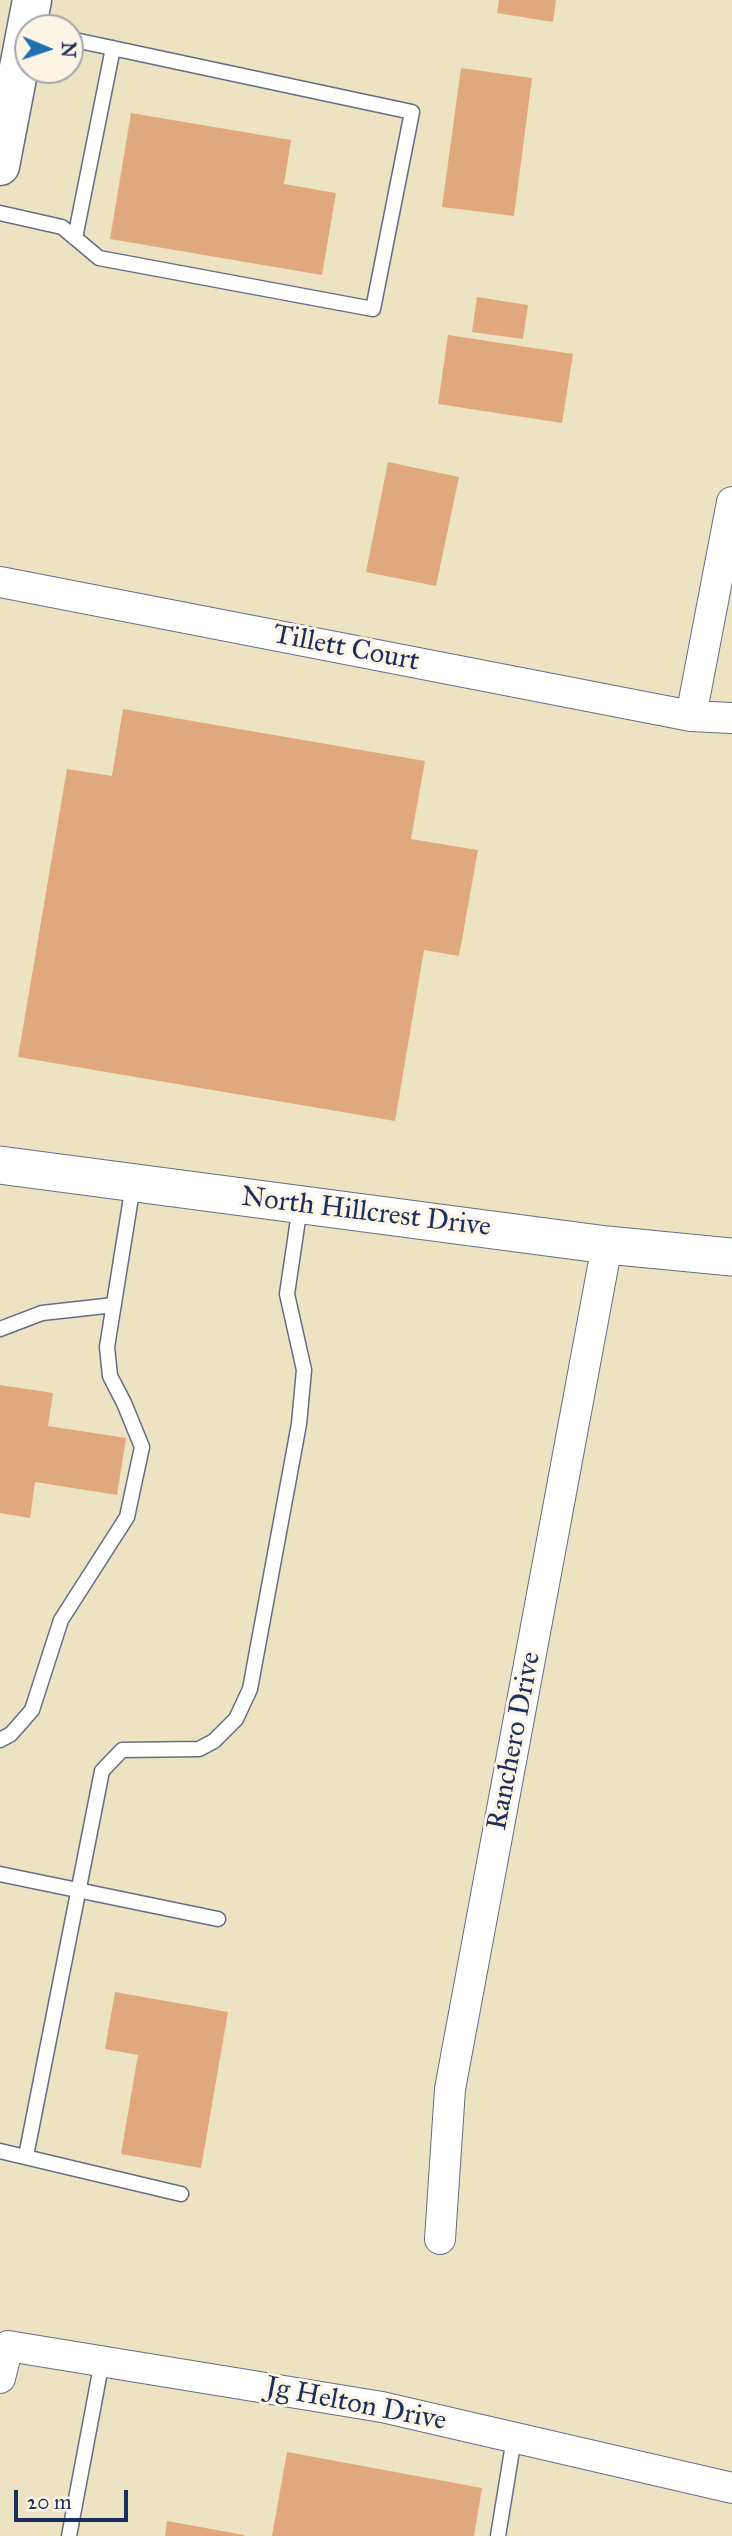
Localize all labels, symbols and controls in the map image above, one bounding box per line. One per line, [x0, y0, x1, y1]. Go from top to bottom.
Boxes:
north arrow [14, 14, 84, 84]
text: N [57, 41, 80, 58]
street label: Tillett Court [270, 618, 422, 680]
street label: North Hillcrest Drive [239, 1181, 493, 1245]
street label: Ranchero Drive [481, 1649, 549, 1833]
street label: Jg Helton Drive [263, 2371, 449, 2439]
scale bar [18, 2476, 131, 2520]
text: 20 m [27, 2489, 72, 2515]

